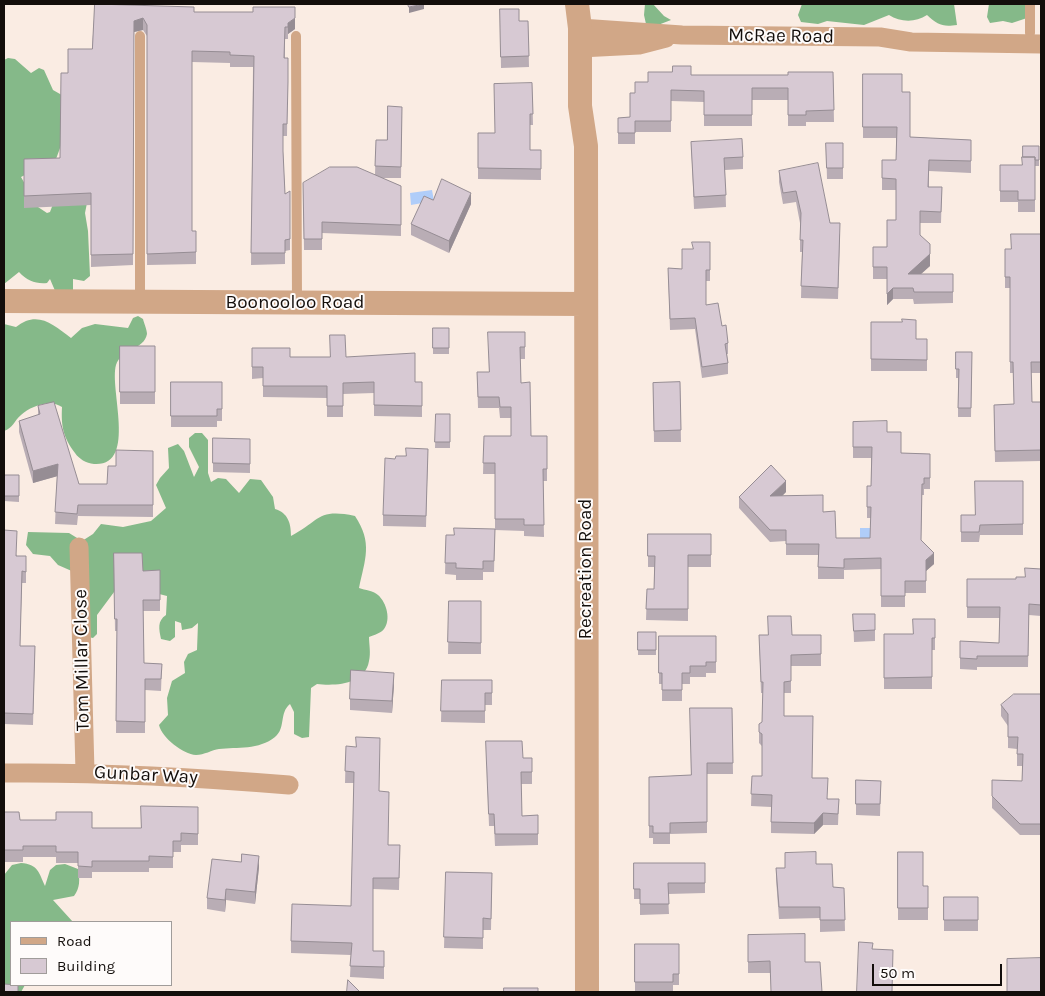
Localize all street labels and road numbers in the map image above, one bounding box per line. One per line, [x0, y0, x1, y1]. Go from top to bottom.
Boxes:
street label: McRae Road [728, 24, 834, 48]
street label: Boonooloo Road [225, 292, 365, 314]
street label: Recreation Road [575, 498, 597, 640]
street label: Tom Millar Close [69, 589, 95, 731]
street label: Gunbar Way [93, 761, 199, 789]

